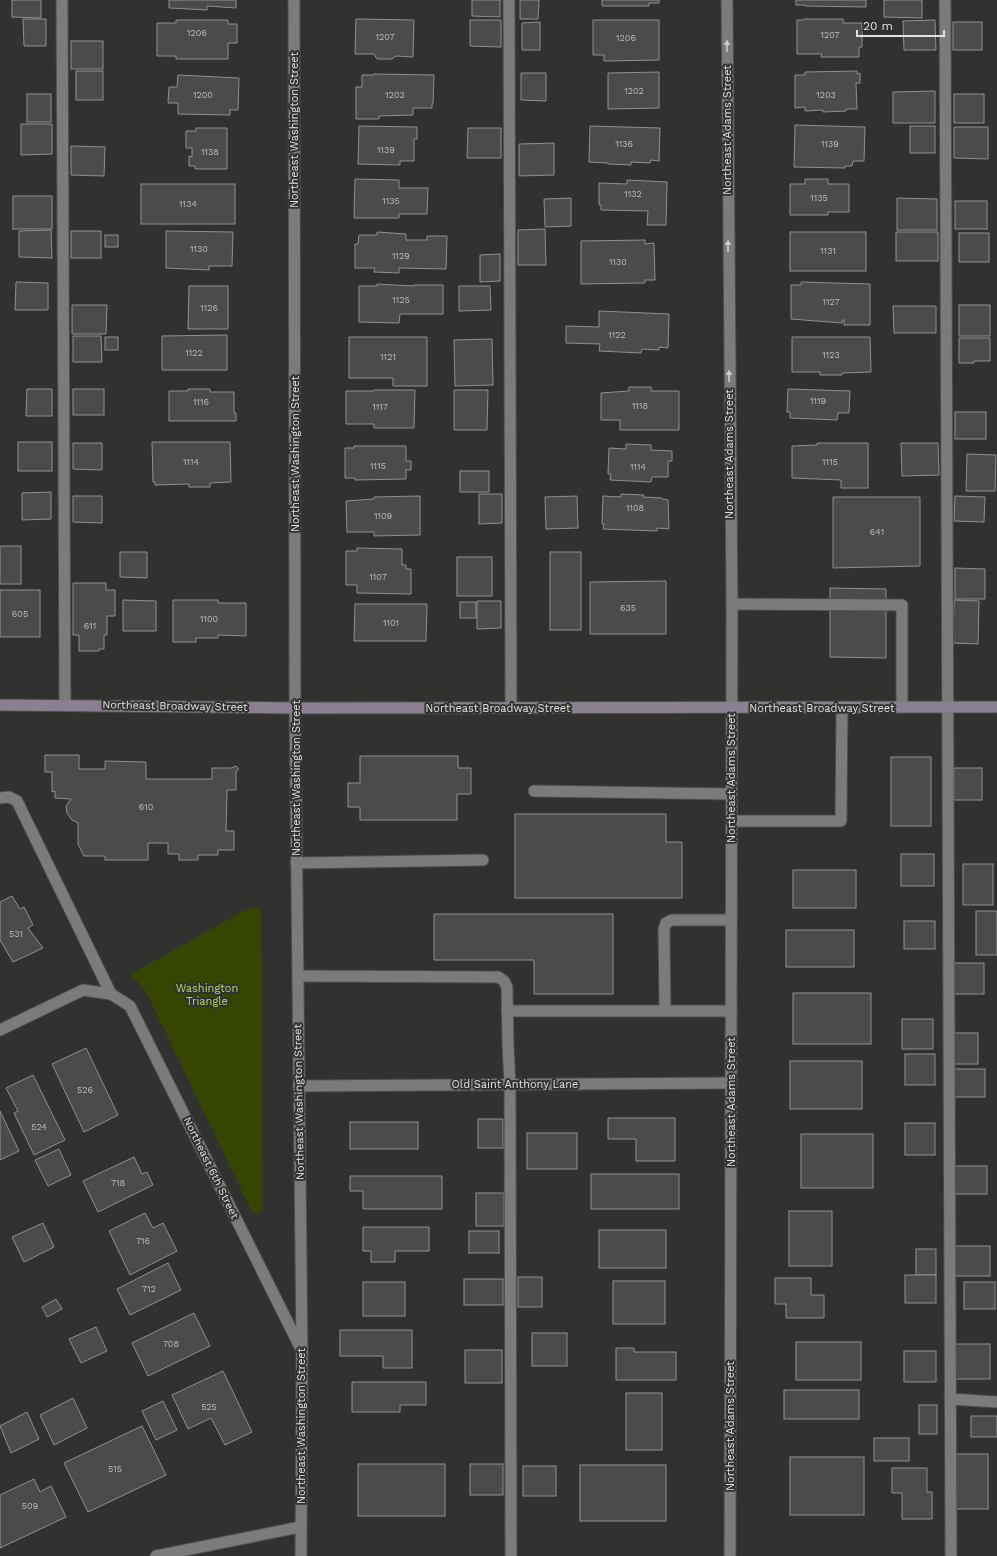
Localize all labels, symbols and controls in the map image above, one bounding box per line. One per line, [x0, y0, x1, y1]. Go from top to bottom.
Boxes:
scale bar [857, 12, 944, 38]
text: 20 m [863, 19, 893, 33]
house number: 1206 [187, 28, 207, 38]
house number: 1207 [820, 30, 840, 40]
house number: 1207 [375, 32, 395, 42]
house number: 1206 [616, 33, 636, 43]
one-way arrow [724, 39, 730, 52]
street label: Northeast Washington Street [288, 52, 301, 208]
street label: Northeast Adams Street [721, 65, 734, 195]
house number: 1202 [624, 86, 644, 96]
house number: 1200 [193, 90, 213, 100]
house number: 1203 [385, 90, 405, 100]
house number: 1203 [816, 90, 836, 100]
house number: 1136 [615, 139, 633, 149]
house number: 1139 [821, 139, 839, 149]
house number: 1139 [377, 145, 395, 155]
house number: 1138 [201, 147, 219, 157]
house number: 1132 [624, 189, 642, 199]
house number: 1135 [810, 193, 828, 203]
house number: 1135 [382, 196, 400, 206]
house number: 1134 [179, 199, 197, 209]
one-way arrow [725, 239, 731, 252]
house number: 1130 [190, 244, 208, 254]
house number: 1131 [820, 246, 836, 256]
house number: 1129 [392, 251, 410, 261]
house number: 1130 [609, 257, 627, 267]
house number: 1125 [392, 295, 410, 305]
house number: 1127 [822, 297, 840, 307]
house number: 1126 [200, 303, 218, 313]
house number: 1122 [608, 330, 626, 340]
house number: 1122 [185, 348, 203, 358]
house number: 1123 [822, 350, 840, 360]
house number: 1121 [380, 352, 396, 362]
one-way arrow [726, 369, 732, 382]
street label: Northeast Washington Street [289, 376, 302, 532]
street label: Northeast Adams Street [723, 389, 736, 519]
house number: 1119 [810, 396, 826, 406]
house number: 1116 [193, 397, 209, 407]
house number: 1118 [632, 401, 648, 411]
house number: 1117 [372, 402, 388, 412]
house number: 1114 [183, 457, 200, 467]
house number: 1115 [822, 457, 838, 467]
house number: 1115 [370, 461, 386, 471]
house number: 1114 [630, 462, 647, 472]
house number: 1108 [626, 503, 644, 513]
house number: 1109 [374, 511, 392, 521]
house number: 641 [870, 527, 884, 537]
house number: 1107 [369, 572, 387, 582]
house number: 635 [620, 603, 636, 613]
house number: 605 [12, 609, 28, 619]
house number: 1100 [200, 614, 219, 624]
house number: 1101 [383, 618, 399, 628]
house number: 611 [84, 621, 96, 631]
street label: Northeast Broadway Street [102, 698, 248, 714]
street label: Northeast Washington Street [290, 700, 303, 856]
street label: Northeast Broadway Street [425, 702, 571, 715]
street label: Northeast Broadway Street [749, 702, 895, 715]
street label: Northeast Adams Street [725, 713, 738, 843]
house number: 610 [139, 802, 154, 812]
house number: 531 [9, 929, 23, 939]
park label: Washington Triangle [176, 982, 238, 1008]
street label: Northeast Washington Street [291, 1023, 307, 1180]
street label: Northeast Adams Street [725, 1037, 738, 1167]
street label: Old Saint Anthony Lane [452, 1078, 578, 1091]
house number: 526 [77, 1085, 93, 1095]
street label: Northeast 6th Street [181, 1115, 242, 1221]
house number: 524 [31, 1122, 47, 1132]
house number: 718 [111, 1178, 125, 1188]
house number: 716 [136, 1236, 150, 1246]
house number: 712 [142, 1284, 156, 1294]
house number: 708 [163, 1339, 179, 1349]
street label: Northeast Washington Street [295, 1348, 308, 1504]
street label: Northeast Adams Street [724, 1361, 737, 1491]
house number: 525 [201, 1402, 217, 1412]
house number: 515 [108, 1464, 122, 1474]
house number: 509 [22, 1501, 38, 1511]

